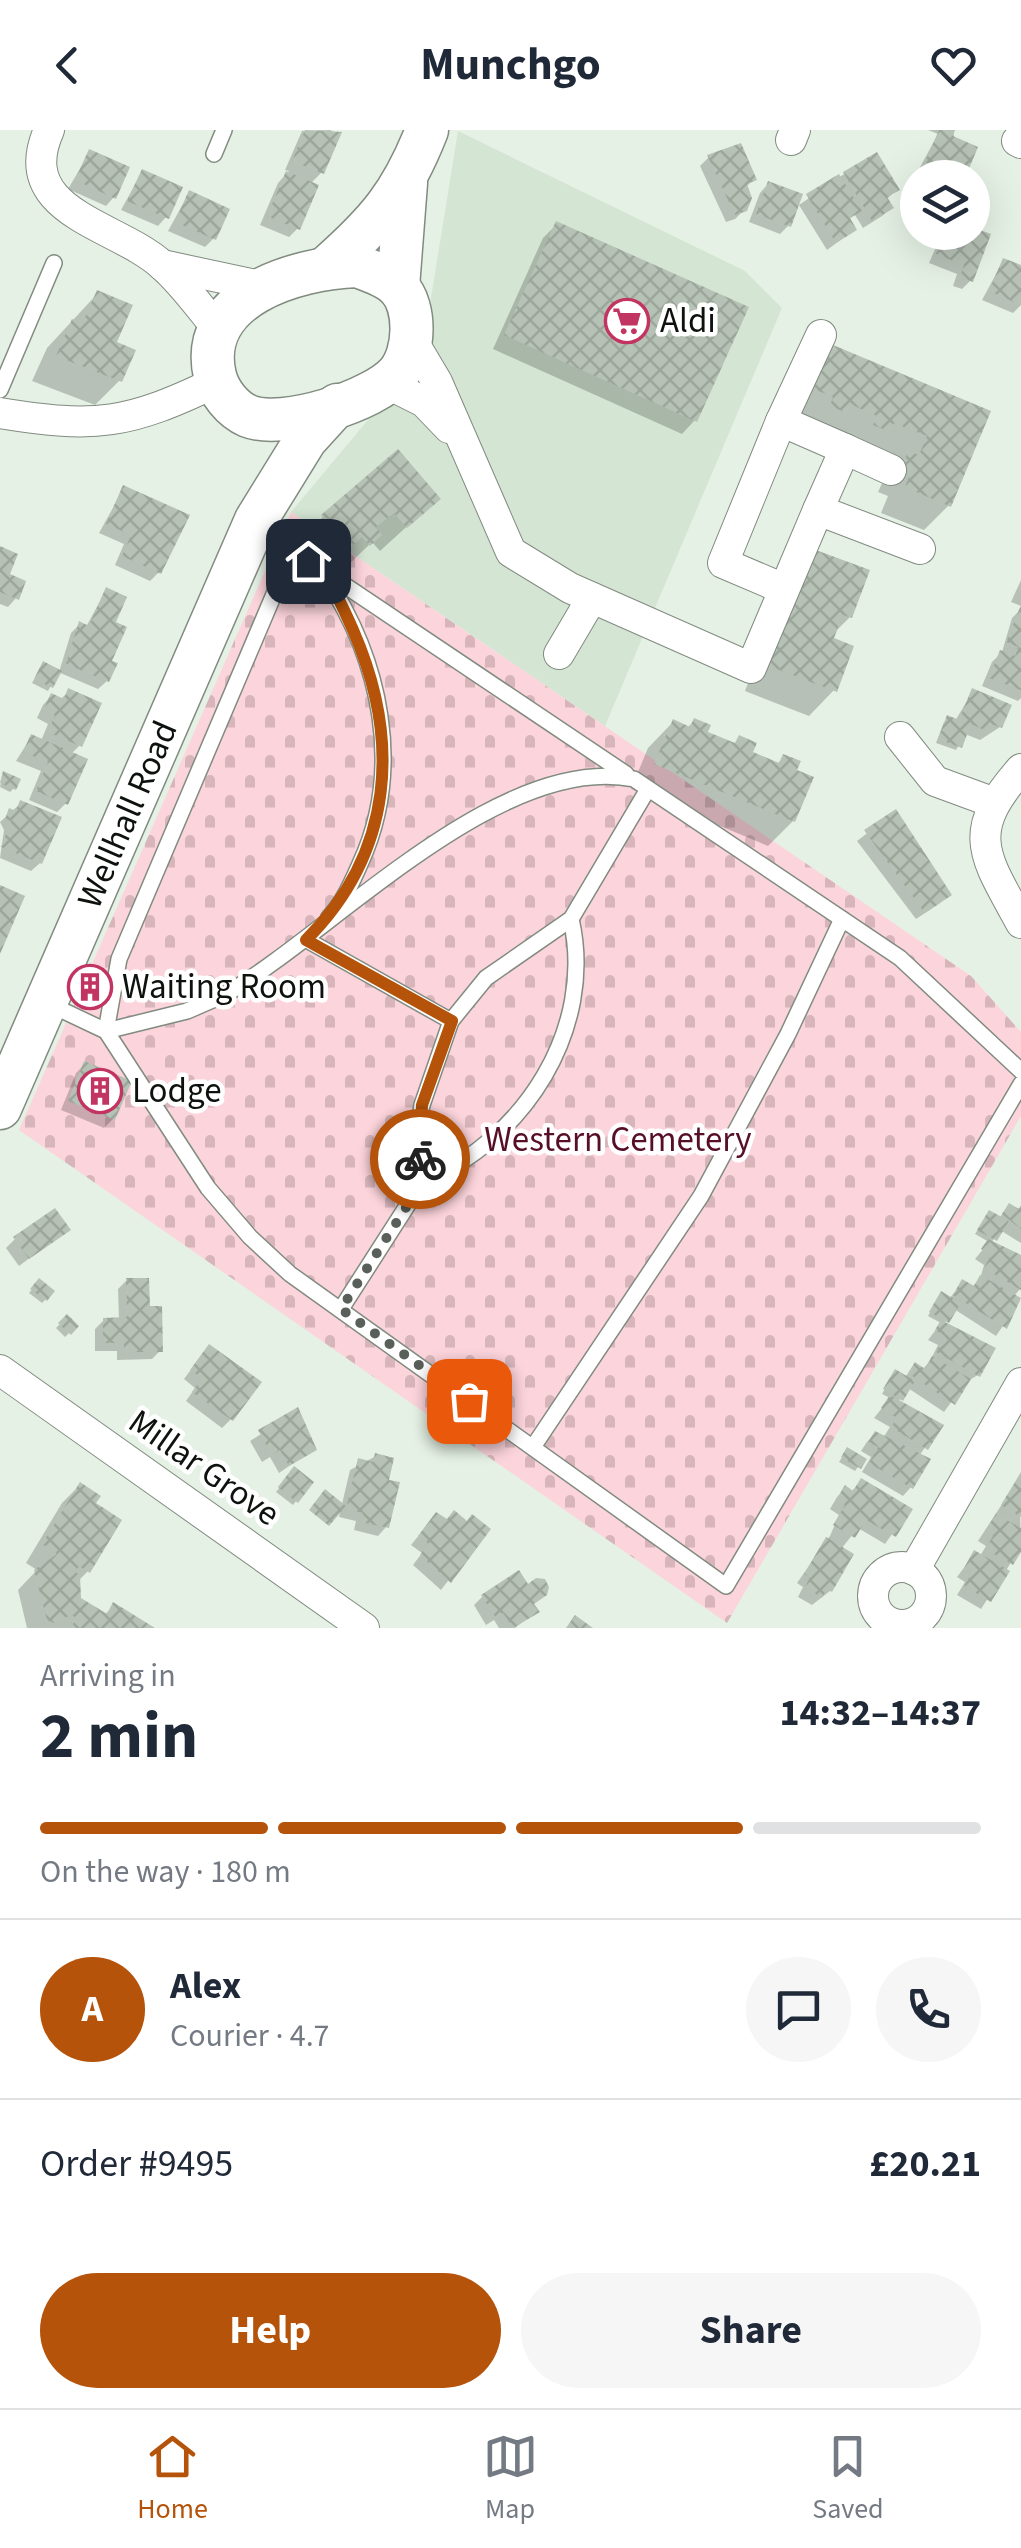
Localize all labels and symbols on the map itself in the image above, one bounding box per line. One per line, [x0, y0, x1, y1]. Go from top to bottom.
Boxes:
place label: Aldi [660, 296, 716, 346]
supermarket icon: Aldi [604, 298, 650, 344]
pin [266, 519, 351, 604]
street label: Wellhall Road [65, 713, 190, 916]
place label: Waiting Room [122, 962, 326, 1012]
building icon: Waiting Room [67, 964, 113, 1010]
place label: Lodge [132, 1066, 222, 1116]
building icon: Lodge [77, 1068, 123, 1114]
courier [370, 1109, 470, 1209]
park label: Western Cemetery [484, 1115, 752, 1165]
pin [427, 1359, 512, 1444]
street label: Millar Grove [118, 1397, 290, 1539]

